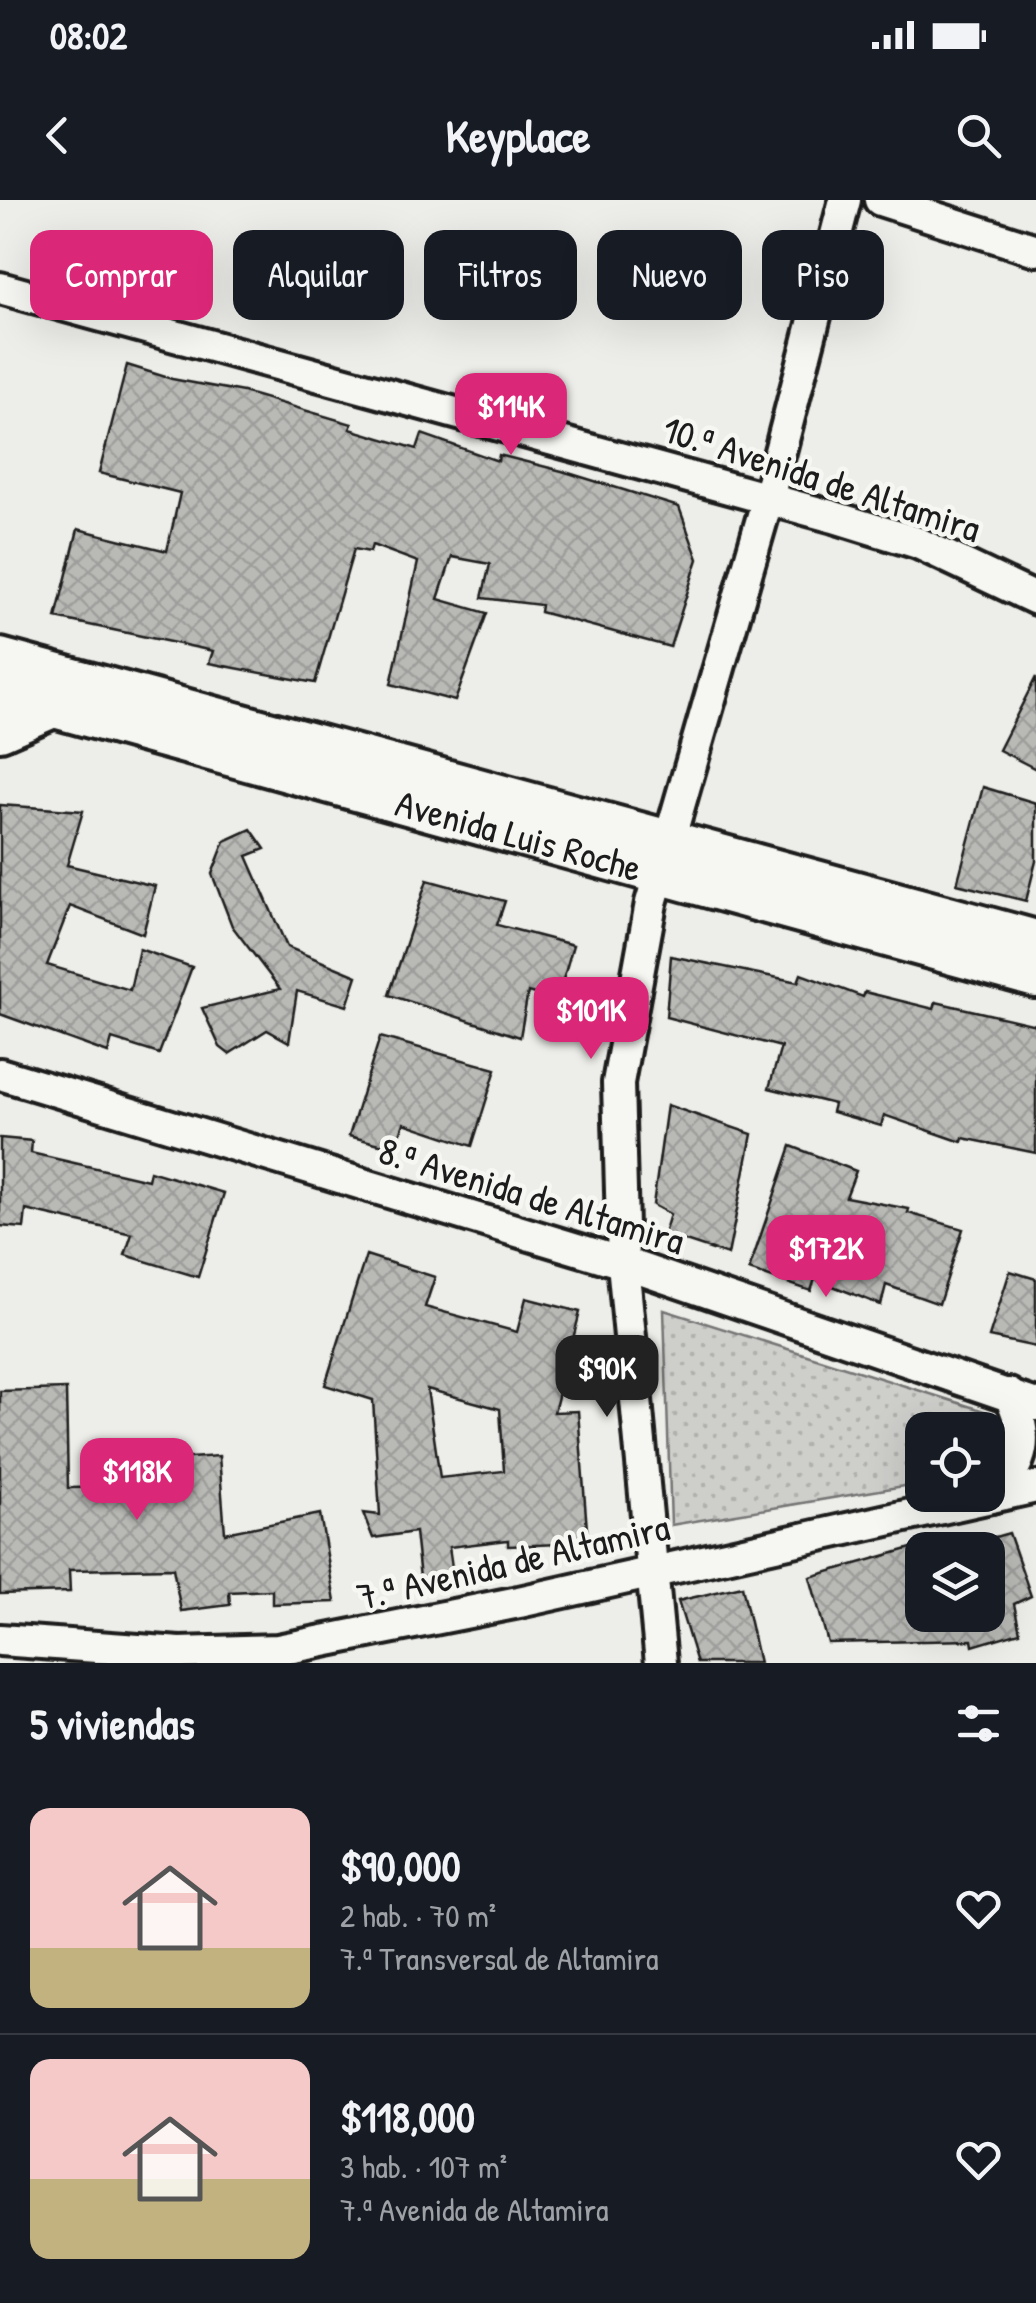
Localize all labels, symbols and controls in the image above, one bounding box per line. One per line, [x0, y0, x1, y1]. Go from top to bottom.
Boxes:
text: 08:02 [50, 9, 127, 61]
text: Keyplace [446, 105, 590, 166]
icon: back [30, 108, 85, 163]
icon: search [951, 108, 1006, 163]
chip: Comprar [30, 230, 213, 320]
chip: Alquilar [233, 230, 404, 320]
chip: Filtros [424, 230, 577, 320]
chip: Nuevo [597, 230, 742, 320]
chip: Piso [762, 230, 884, 320]
pin: $114K [441, 373, 581, 458]
text: $114K [477, 384, 545, 427]
street label: 10.ª Avenida de Altamira [657, 402, 987, 554]
street label: Avenida Luis Roche [390, 776, 647, 893]
pin: $101K [521, 977, 661, 1062]
text: $101K [556, 988, 626, 1031]
street label: 8.ª Avenida de Altamira [373, 1124, 691, 1266]
pin: $172K [756, 1215, 896, 1300]
text: $172K [788, 1226, 864, 1269]
pin: $90K [548, 1335, 666, 1420]
text: $90K [577, 1346, 637, 1389]
map controls [905, 1412, 1005, 1632]
button: locate [905, 1412, 1005, 1512]
pin: $118K [67, 1438, 207, 1523]
text: $118K [102, 1449, 172, 1492]
street label: 7.ª Avenida de Altamira [352, 1500, 674, 1622]
button: layers [905, 1532, 1005, 1632]
text: 5 viviendas [30, 1695, 195, 1752]
icon: filters [951, 1696, 1006, 1751]
text: $90,000 [340, 1837, 460, 1894]
icon: home [110, 1848, 230, 1968]
icon: heart [951, 1881, 1006, 1936]
text: 2 hab. · 70 m² [340, 1894, 496, 1937]
text: 7.ª Transversal de Altamira [340, 1937, 659, 1980]
text: $118,000 [340, 2088, 475, 2145]
icon: home [110, 2099, 230, 2219]
icon: heart [951, 2132, 1006, 2187]
text: 3 hab. · 107 m² [340, 2145, 507, 2188]
text: 7.ª Avenida de Altamira [340, 2188, 609, 2231]

